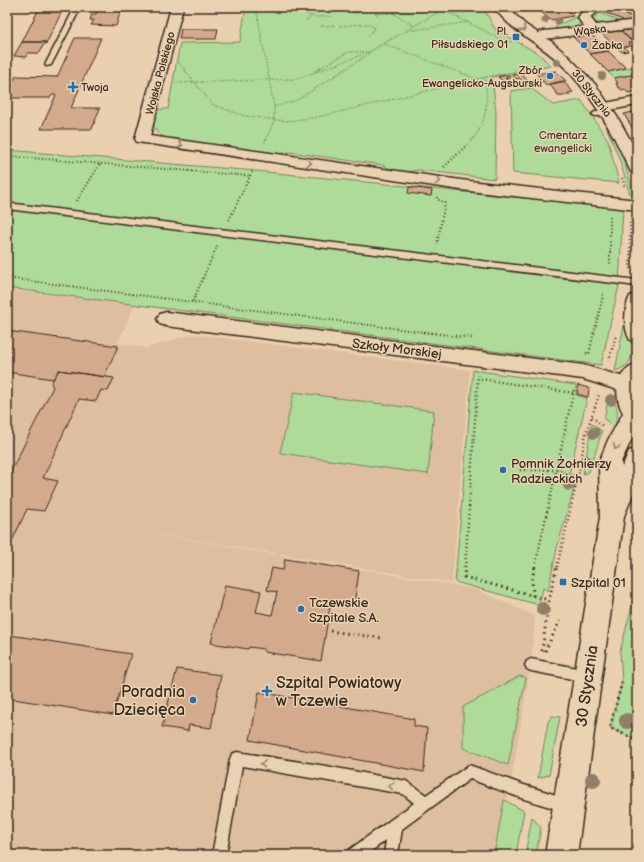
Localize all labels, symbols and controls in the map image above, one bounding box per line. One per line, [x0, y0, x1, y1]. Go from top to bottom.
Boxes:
street label: Wąska [573, 22, 607, 39]
place label: Pl. Piłsudskiego 01 [431, 25, 508, 51]
one-way arrow [518, 25, 526, 32]
street label: Wojska Polskiego [143, 30, 178, 116]
marker: Pl. Piłsudskiego 01 [511, 32, 521, 42]
place label: Żabka [591, 39, 623, 52]
marker: Żabka [579, 40, 589, 50]
place label: Zbór Ewangelicko-Augsburski [422, 64, 543, 90]
street label: 30 Stycznia [569, 67, 614, 120]
marker: Zbór Ewangelicko-Augsburski [545, 71, 555, 81]
place label: Twoja [81, 81, 109, 94]
marker: Twoja [68, 82, 78, 92]
park label: Cmentarz ewangelicki [534, 129, 592, 155]
one-way arrow [177, 140, 183, 149]
one-way arrow [306, 159, 312, 168]
one-way arrow [435, 176, 441, 185]
street label: Szkoły Morskiej [351, 336, 443, 362]
one-way arrow [613, 443, 621, 451]
place label: Pomnik Żołnierzy Radzieckich [511, 456, 612, 487]
marker: Pomnik Żołnierzy Radzieckich [498, 465, 508, 475]
place label: Szpital 01 [571, 575, 626, 591]
marker: Szpital 01 [558, 577, 568, 587]
place label: Tczewskie Szpitale S.A. [309, 595, 380, 626]
marker: Tczewskie Szpitale S.A. [296, 604, 306, 614]
street label: 30 Stycznia [572, 644, 603, 728]
place label: Szpital Powiatowy w Tczewie [276, 674, 402, 711]
place label: Poradnia Dziecięca [113, 683, 185, 720]
marker: Szpital Powiatowy w Tczewie [261, 685, 273, 697]
marker: Poradnia Dziecięca [188, 695, 198, 705]
one-way arrow [260, 760, 266, 768]
one-way arrow [388, 782, 395, 790]

